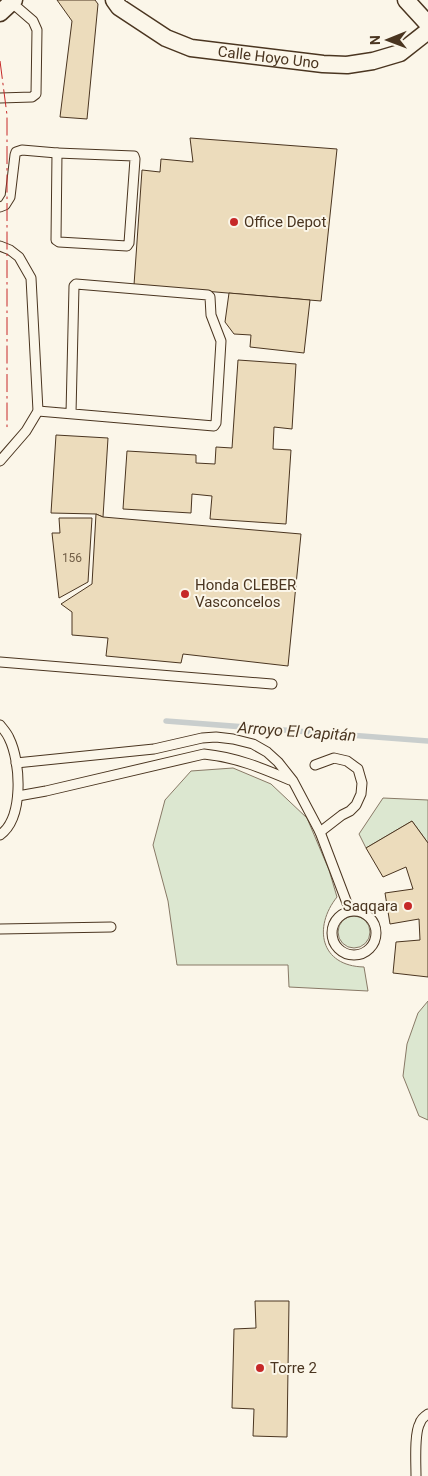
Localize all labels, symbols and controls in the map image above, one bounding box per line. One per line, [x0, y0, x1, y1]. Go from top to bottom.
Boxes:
north arrow [363, 15, 413, 65]
text: N [367, 35, 383, 45]
street label: Calle Hoyo Uno [217, 42, 320, 72]
place label: Office Depot [244, 213, 326, 231]
marker: Office Depot [228, 216, 240, 228]
house number: 156 [62, 551, 82, 565]
place label: Honda CLEBER Vasconcelos [195, 576, 296, 611]
marker: Honda CLEBER Vasconcelos [179, 588, 191, 600]
water label: Arroyo El Capitán [236, 718, 357, 745]
place label: Saqqara [343, 897, 398, 915]
marker: Saqqara [402, 900, 414, 912]
place label: Torre 2 [270, 1359, 317, 1377]
marker: Torre 2 [254, 1362, 266, 1374]

